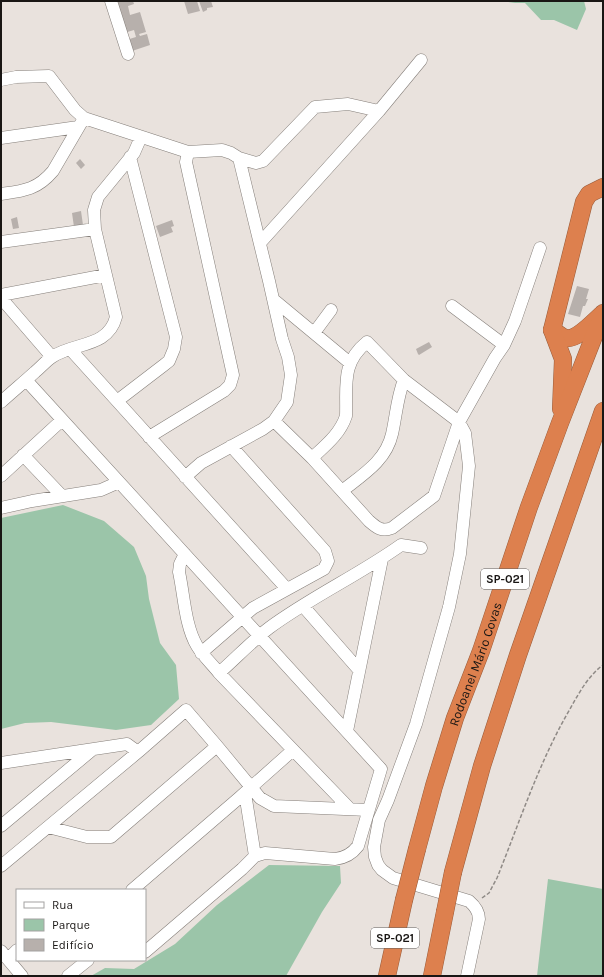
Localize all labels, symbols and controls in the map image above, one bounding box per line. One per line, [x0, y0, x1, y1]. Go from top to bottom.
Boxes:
road number: SP-021 [481, 569, 529, 589]
street label: Rodoanel Mário Covas [446, 600, 505, 728]
legend [16, 889, 146, 961]
text: Rua [52, 898, 73, 912]
text: Parque [52, 918, 90, 932]
road number: SP-021 [371, 928, 419, 948]
text: Edifício [52, 938, 93, 952]

